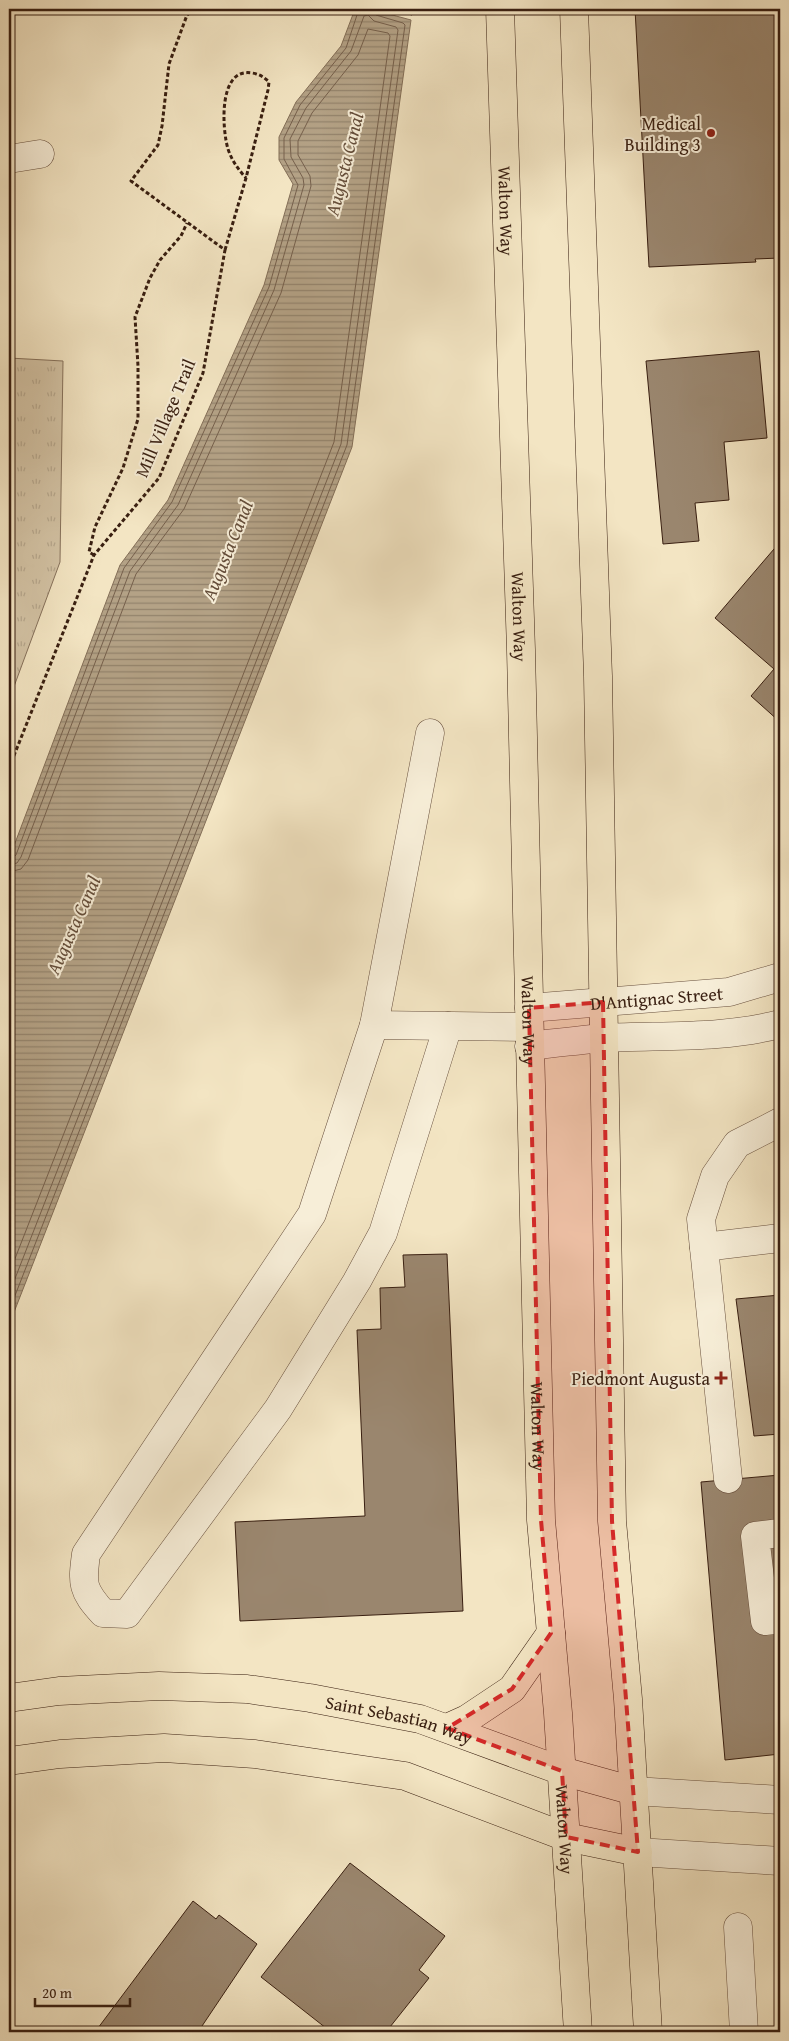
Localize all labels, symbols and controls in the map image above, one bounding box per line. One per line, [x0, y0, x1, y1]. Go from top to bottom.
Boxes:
water label: Augusta Canal [317, 109, 370, 219]
place label: Medical Building 3 [625, 110, 701, 158]
marker: Medical Building 3 [705, 127, 717, 139]
street label: Walton Way [492, 166, 522, 256]
street label: Mill Village Trail [128, 354, 202, 482]
water label: Augusta Canal [194, 496, 260, 605]
street label: Walton Way [505, 571, 535, 662]
water label: Augusta Canal [38, 871, 107, 980]
street label: Walton Way [515, 975, 544, 1066]
street label: D'Antignac Street [589, 979, 725, 1017]
place label: Piedmont Augusta [572, 1365, 710, 1392]
marker: Piedmont Augusta [714, 1371, 728, 1385]
street label: Walton Way [524, 1381, 553, 1472]
street label: Saint Sebastian Way [323, 1688, 477, 1751]
street label: Walton Way [549, 1784, 582, 1875]
scale bar [35, 1976, 130, 2008]
text: 20 m [42, 1982, 73, 2003]

